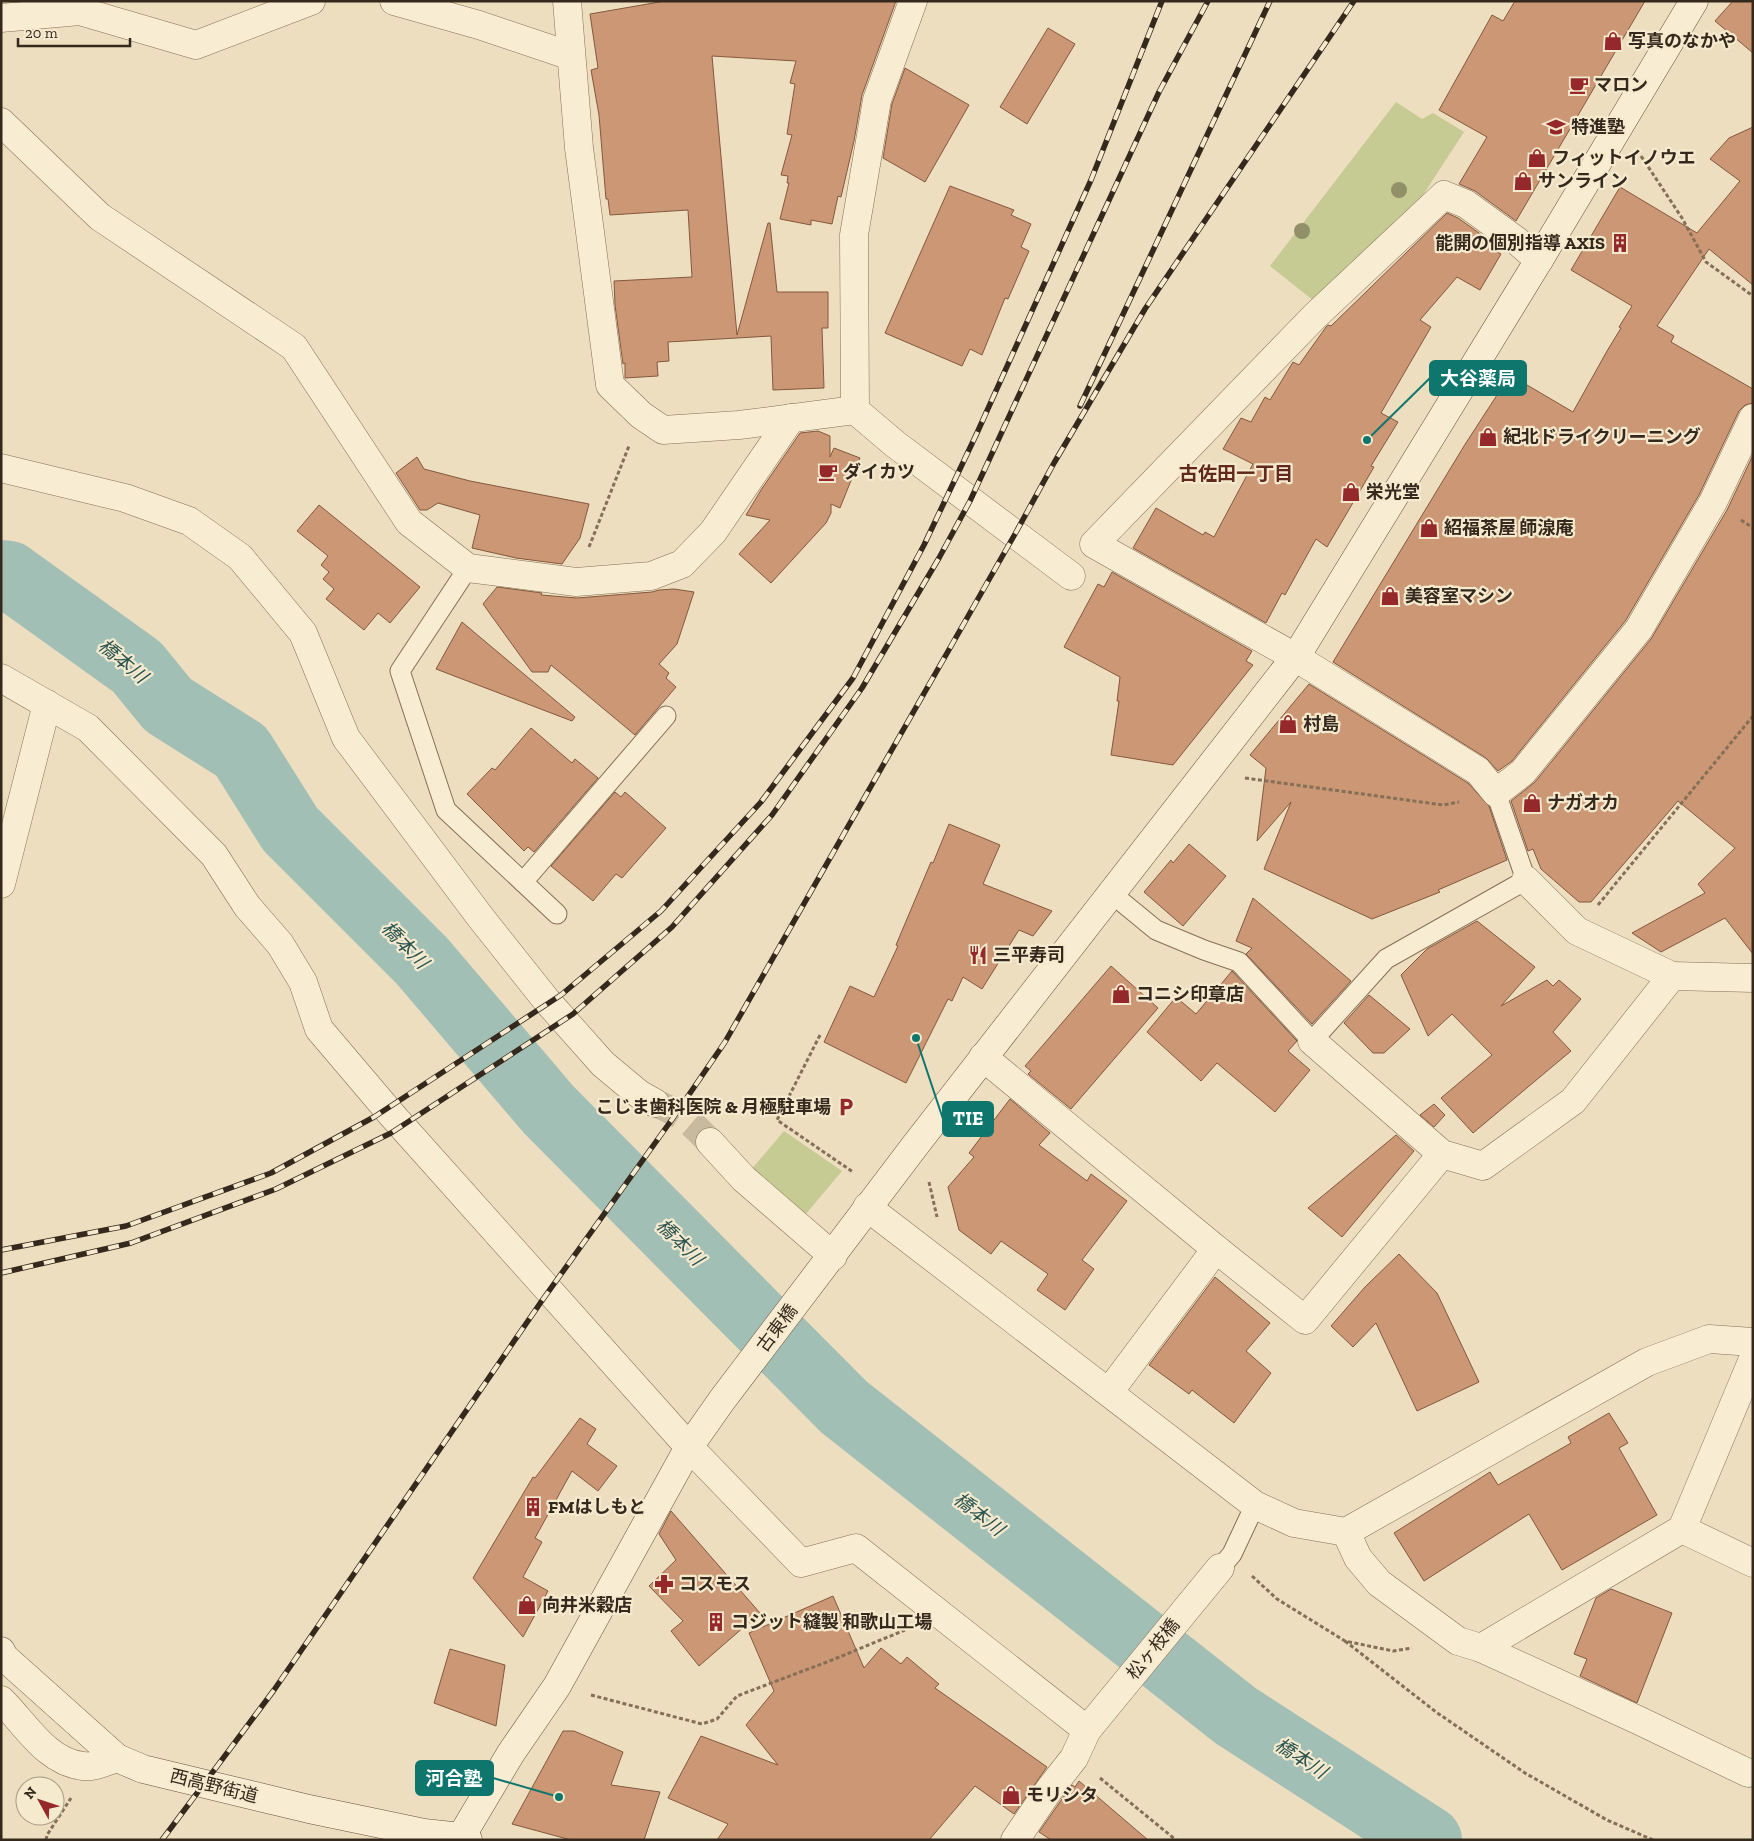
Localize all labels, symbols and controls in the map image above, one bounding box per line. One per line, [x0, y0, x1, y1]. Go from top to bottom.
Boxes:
scale bar [18, 15, 130, 47]
text: 20 m [25, 24, 58, 42]
shop icon: 写真のなかや [1602, 30, 1624, 52]
place label: 写真のなかや [1628, 30, 1736, 52]
cafe icon: マロン [1568, 74, 1590, 96]
place label: マロン [1594, 74, 1648, 96]
school or university icon: 特進塾 [1545, 116, 1567, 138]
place label: 特進塾 [1571, 116, 1625, 138]
shop icon: フィットイノウエ [1526, 147, 1548, 169]
place label: フィットイノウエ [1552, 147, 1696, 169]
shop icon: サンライン [1512, 170, 1534, 192]
place label: サンライン [1538, 170, 1628, 192]
place label: 能開の個別指導 AXIS [1435, 232, 1605, 254]
building icon: 能開の個別指導 AXIS [1609, 232, 1631, 254]
callout: 大谷薬局 [1430, 361, 1526, 395]
text: 大谷薬局 [1440, 367, 1516, 390]
shop icon: 紀北ドライクリーニング [1477, 426, 1499, 448]
place label: 紀北ドライクリーニング [1503, 426, 1701, 448]
cafe icon: ダイカツ [817, 461, 839, 483]
place label: ダイカツ [843, 461, 915, 483]
district label: 古佐田一丁目 [1179, 462, 1293, 485]
shop icon: 栄光堂 [1340, 481, 1362, 503]
place label: 栄光堂 [1366, 481, 1420, 503]
shop icon: 紹福茶屋 師湶庵 [1418, 517, 1440, 539]
place label: 紹福茶屋 師湶庵 [1444, 517, 1573, 539]
shop icon: 美容室マシン [1379, 585, 1401, 607]
place label: 美容室マシン [1405, 585, 1513, 607]
water label: 橋本川 [94, 634, 154, 689]
shop icon: 村島 [1277, 713, 1299, 735]
place label: 村島 [1303, 713, 1339, 735]
shop icon: ナガオカ [1521, 792, 1543, 814]
place label: ナガオカ [1547, 792, 1619, 814]
water label: 橋本川 [377, 917, 434, 975]
restaurant icon: 三平寿司 [967, 944, 989, 966]
place label: 三平寿司 [993, 944, 1065, 966]
shop icon: コニシ印章店 [1110, 983, 1132, 1005]
place label: コニシ印章店 [1136, 983, 1244, 1005]
place label: こじま歯科医院 & 月極駐車場 [596, 1096, 831, 1118]
parking icon: こじま歯科医院 & 月極駐車場 [835, 1096, 857, 1118]
callout: TIE [943, 1102, 993, 1136]
text: TIE [953, 1107, 983, 1130]
water label: 橋本川 [652, 1214, 710, 1272]
street label: 古東橋 [752, 1300, 802, 1356]
water label: 橋本川 [949, 1487, 1010, 1542]
building icon: FMはしもと [522, 1496, 544, 1518]
place label: FMはしもと [548, 1496, 646, 1518]
pharmacy icon: コスモス [653, 1573, 675, 1595]
place label: コスモス [679, 1573, 751, 1595]
shop icon: 向井米穀店 [516, 1594, 538, 1616]
place label: 向井米穀店 [542, 1594, 632, 1616]
building icon: コジット縫製 和歌山工場 [705, 1611, 727, 1633]
place label: コジット縫製 和歌山工場 [731, 1611, 932, 1633]
street label: 松ヶ枝橋 [1122, 1614, 1184, 1684]
water label: 橋本川 [1271, 1733, 1333, 1784]
callout: 河合塾 [416, 1761, 493, 1795]
street label: 西高野街道 [168, 1764, 260, 1808]
text: 河合塾 [425, 1767, 483, 1790]
north arrow [15, 1776, 65, 1826]
text: N [20, 1783, 41, 1803]
shop icon: モリシタ [1000, 1784, 1022, 1806]
place label: モリシタ [1026, 1784, 1098, 1806]

